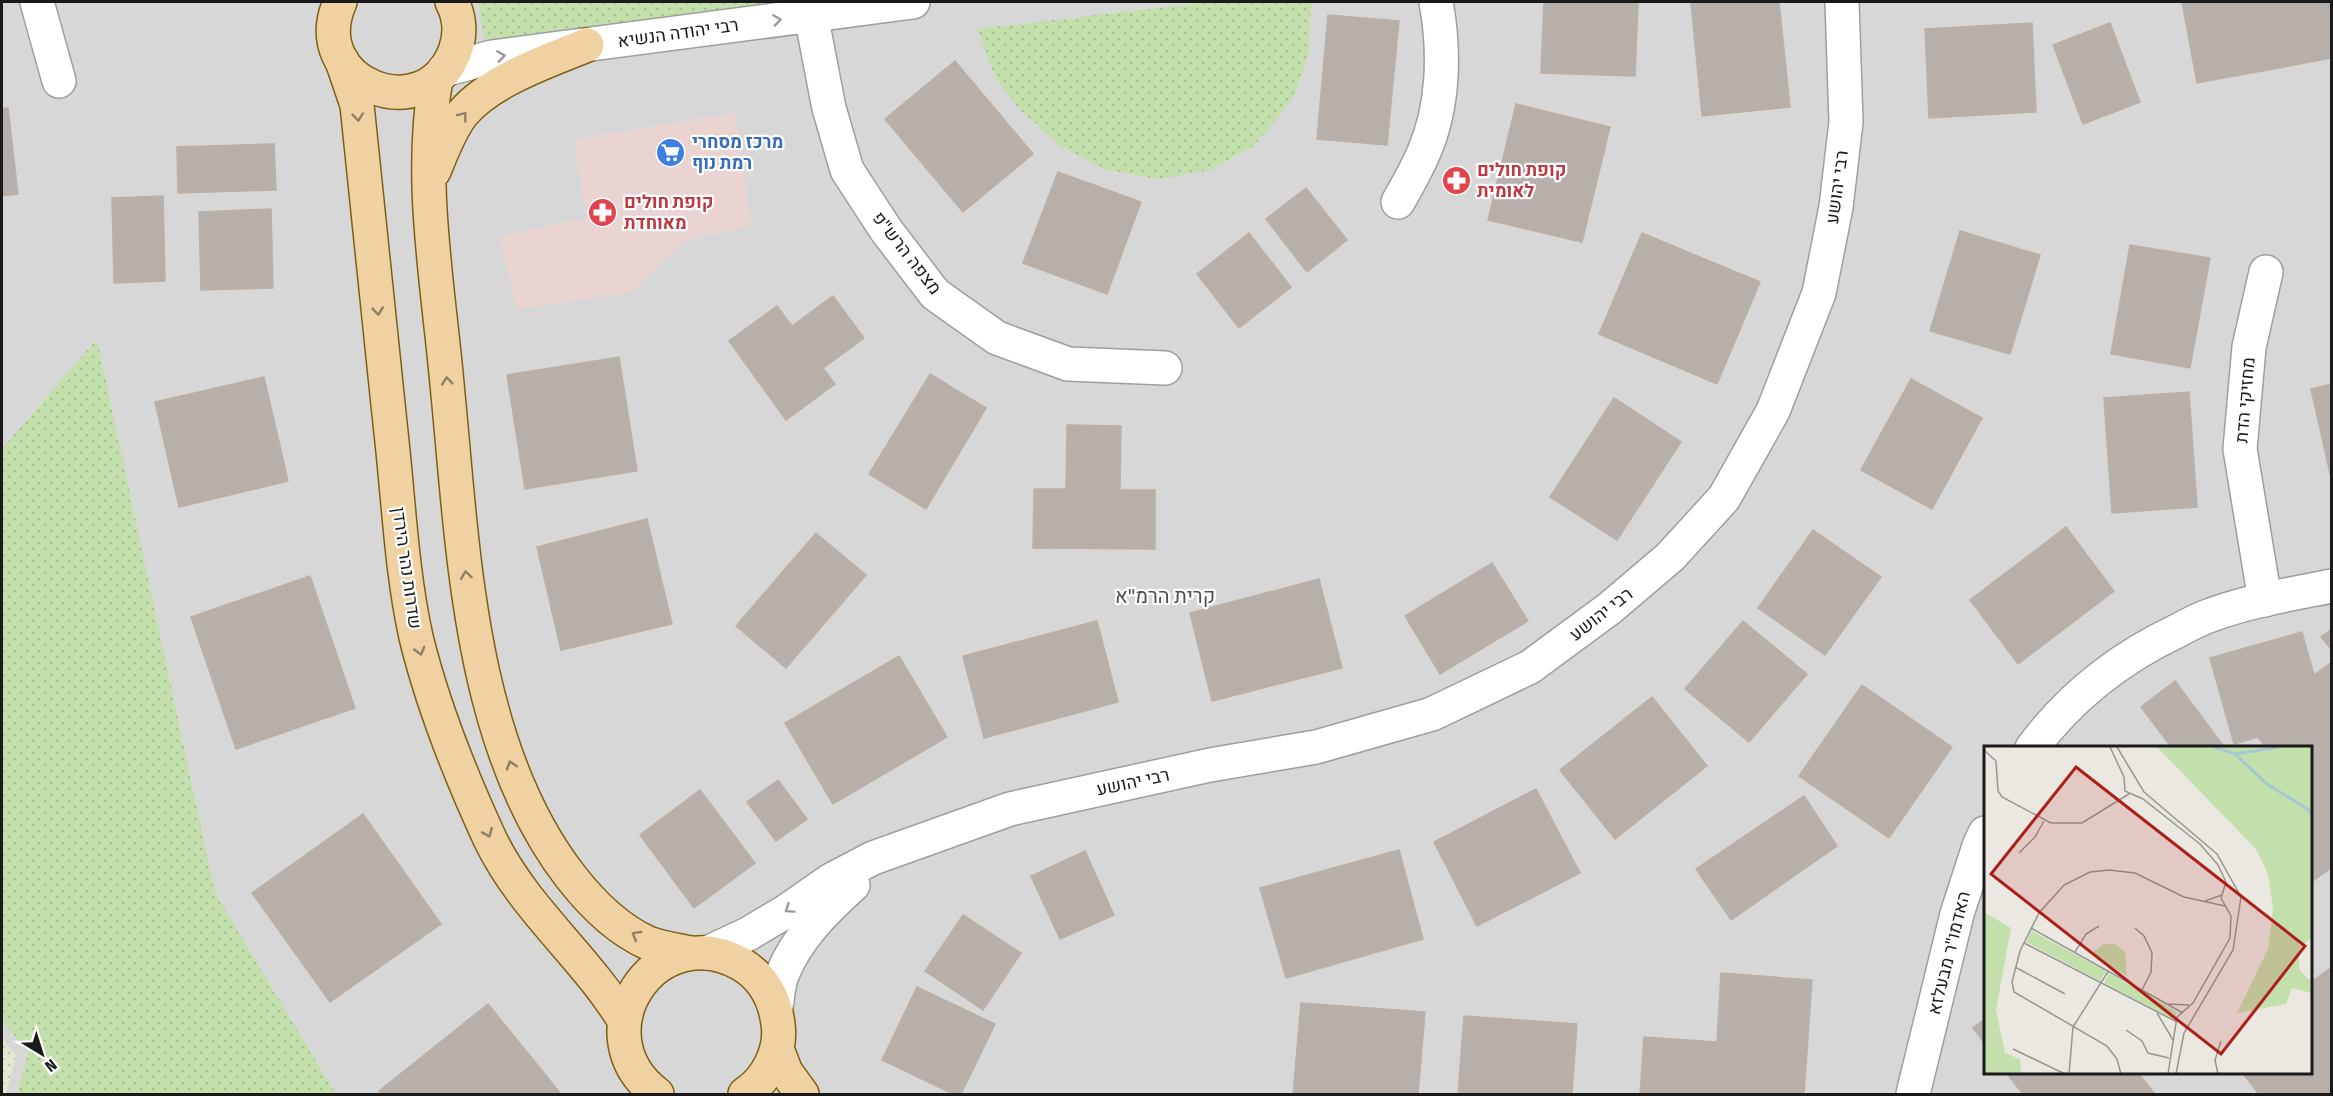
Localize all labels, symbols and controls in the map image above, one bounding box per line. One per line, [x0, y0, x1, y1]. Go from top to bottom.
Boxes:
street label: רבי יהודה הנשיא [616, 14, 740, 52]
one-way arrow [773, 14, 782, 26]
one-way arrow [496, 50, 505, 63]
one-way arrow [456, 112, 467, 123]
one-way arrow [351, 113, 364, 122]
place label: מרכז מסחרי רמת נוף [692, 131, 783, 174]
supermarket icon: מרכז מסחרי רמת נוף [655, 136, 687, 168]
street label: רבי יהושע [1821, 149, 1853, 225]
place label: קופת חולים לאומית [1477, 159, 1566, 202]
pharmacy icon: קופת חולים לאומית [1440, 164, 1472, 196]
place label: קופת חולים מאוחדת [624, 191, 713, 234]
pharmacy icon: קופת חולים מאוחדת [587, 196, 619, 228]
street label: מצפה הרש"פ [868, 207, 946, 299]
one-way arrow [372, 307, 384, 316]
street label: מחזיקי הדת [2230, 356, 2260, 444]
one-way arrow [441, 377, 454, 386]
street label: שדרות נהר הירדן [388, 506, 426, 630]
one-way arrow [460, 571, 473, 580]
street label: רבי יהושע [1565, 583, 1637, 645]
district label: קרית הרמ"א [1115, 584, 1215, 608]
one-way arrow [413, 645, 425, 656]
inset map [1984, 746, 2312, 1075]
one-way arrow [506, 760, 518, 771]
street label: רבי יהושע [1095, 764, 1171, 800]
one-way arrow [480, 827, 492, 838]
street label: האדמו"ר מבעלזא [1923, 889, 1975, 1017]
one-way arrow [785, 902, 796, 913]
one-way arrow [632, 931, 642, 943]
north arrow [12, 1024, 72, 1084]
text: N [41, 1055, 61, 1076]

